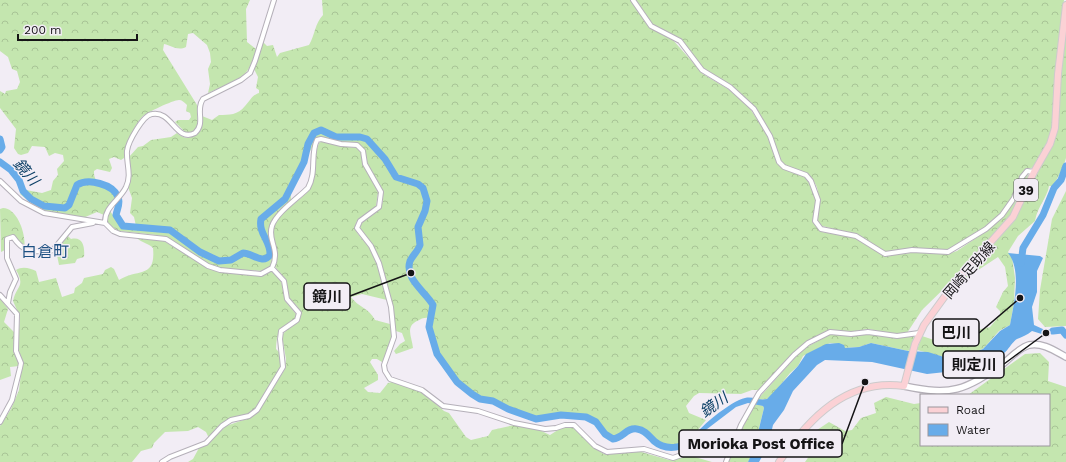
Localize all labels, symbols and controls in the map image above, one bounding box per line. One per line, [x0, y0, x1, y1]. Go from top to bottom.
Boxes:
scale bar [18, 16, 137, 42]
text: 200 m [24, 23, 61, 37]
water label: 鏡川 [9, 155, 44, 191]
road number: 39 [1014, 179, 1038, 201]
street label: 岡崎足助線 [940, 238, 998, 302]
district label: 白倉町 [21, 242, 69, 261]
callout: 鏡川 [304, 283, 350, 310]
text: 鏡川 [312, 288, 342, 306]
callout: 巴川 [933, 319, 979, 346]
text: 巴川 [941, 324, 971, 342]
callout: 則定川 [943, 351, 1004, 378]
text: 則定川 [951, 356, 997, 374]
water label: 鏡川 [697, 388, 733, 421]
legend [920, 394, 1050, 446]
text: Road [956, 403, 985, 417]
text: Water [956, 423, 991, 437]
callout: Morioka Post Office [679, 430, 842, 457]
text: Morioka Post Office [688, 435, 835, 453]

